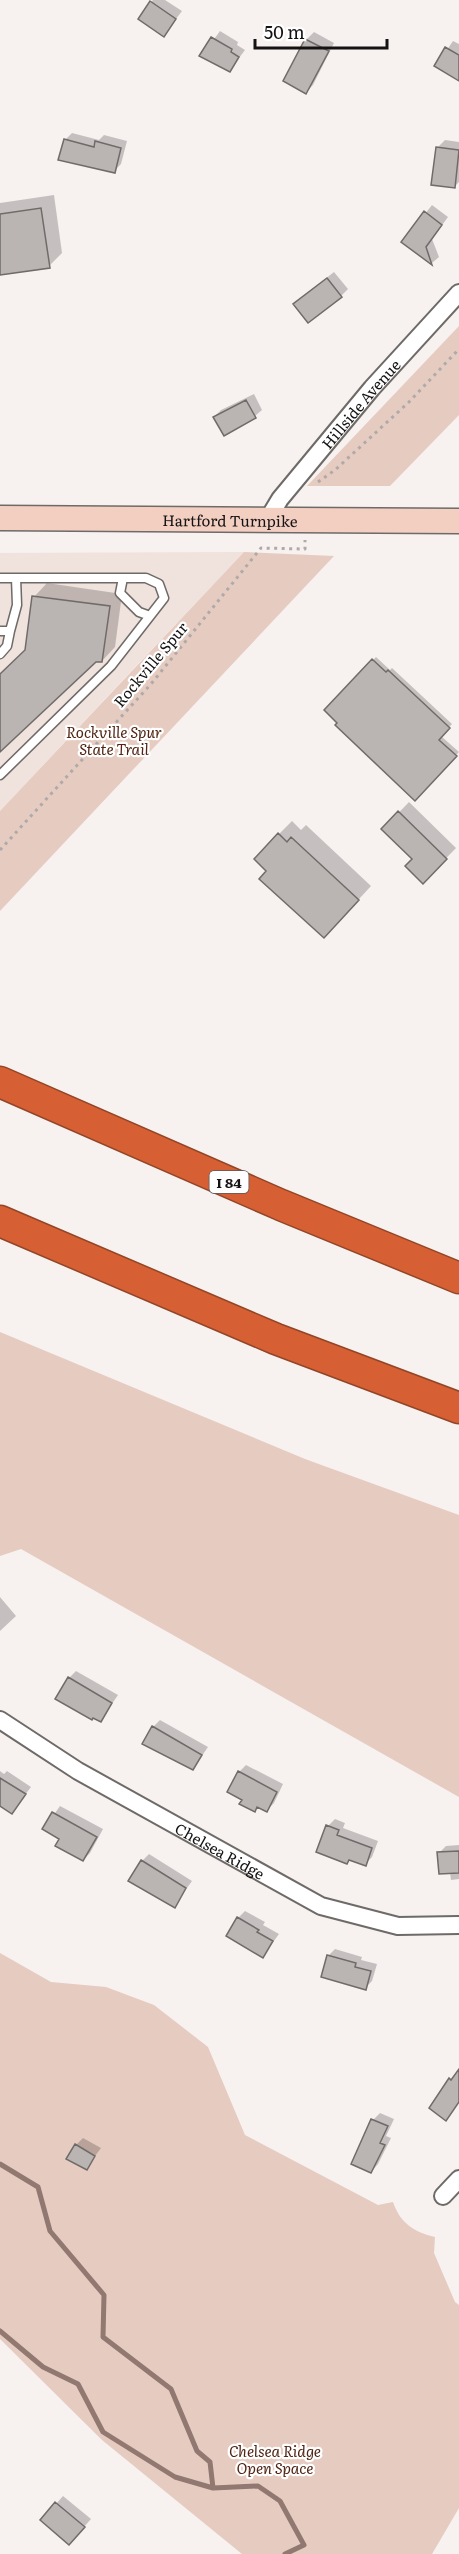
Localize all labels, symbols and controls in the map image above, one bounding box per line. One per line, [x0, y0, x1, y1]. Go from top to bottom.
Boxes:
scale bar [255, 12, 387, 50]
text: 50 m [264, 18, 305, 45]
street label: Hillside Avenue [315, 353, 405, 453]
street label: Hartford Turnpike [162, 508, 298, 531]
street label: Rockville Spur [107, 616, 193, 712]
park label: Rockville Spur State Trail [66, 720, 162, 760]
road number: I 84 [210, 1171, 248, 1193]
street label: Chelsea Ridge [171, 1816, 270, 1884]
park label: Chelsea Ridge Open Space [229, 2439, 321, 2479]

